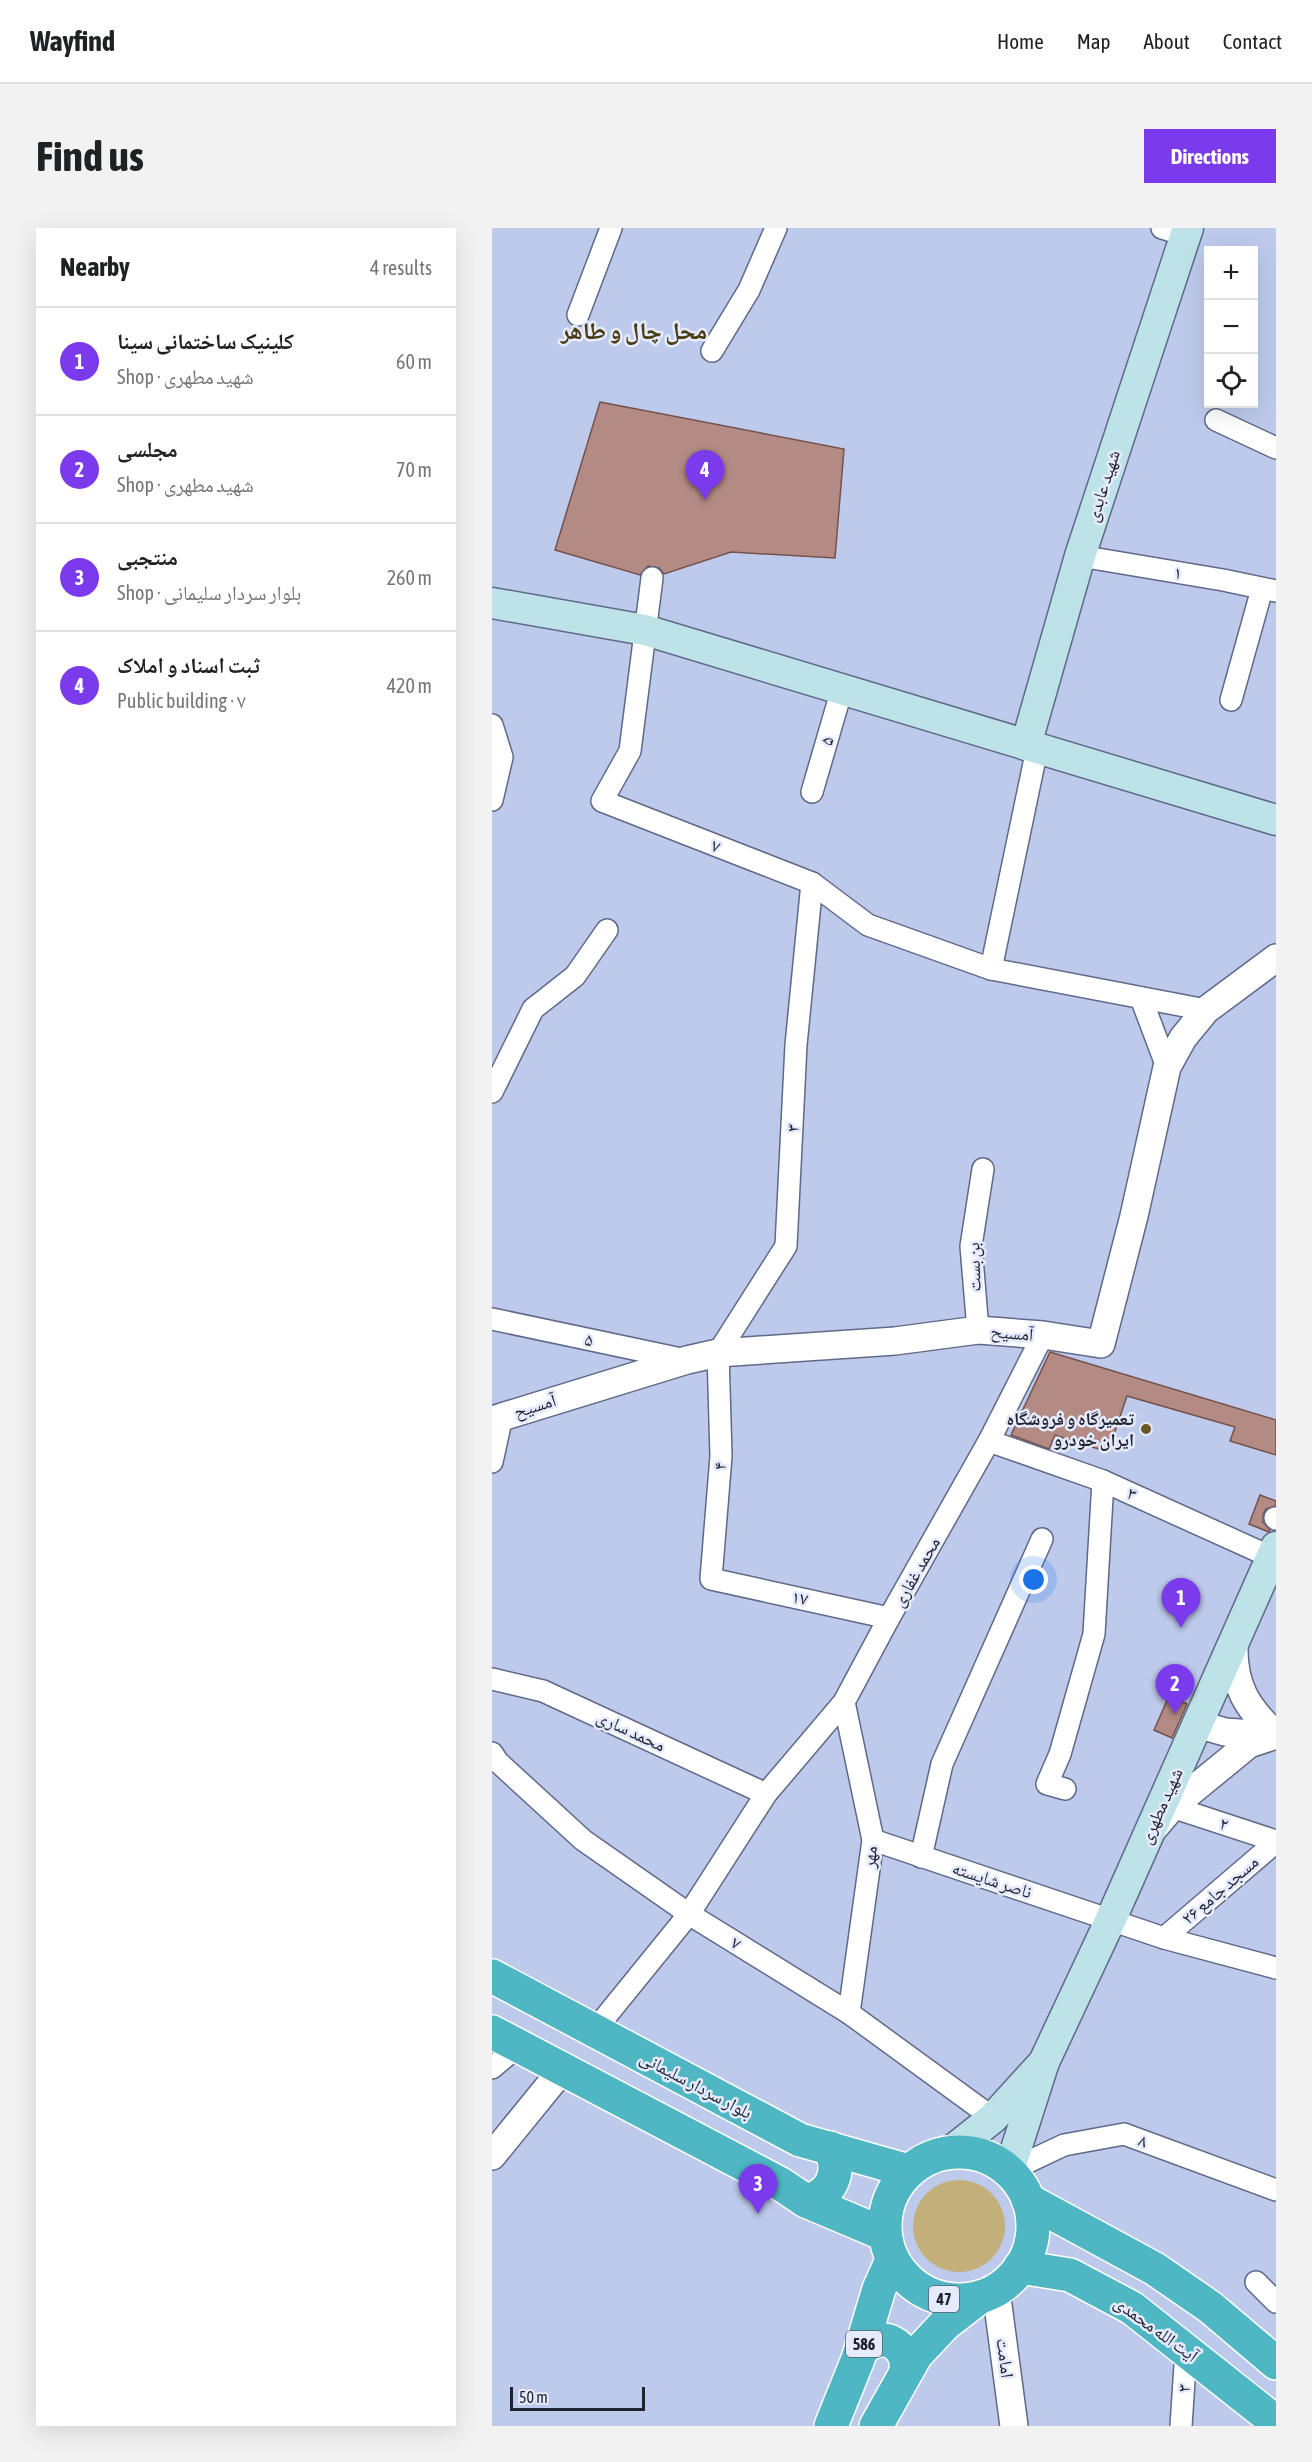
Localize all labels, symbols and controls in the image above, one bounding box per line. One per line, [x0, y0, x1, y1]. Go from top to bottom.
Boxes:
text: Wayfind [30, 25, 115, 57]
text: Home [997, 29, 1044, 53]
text: Map [1077, 29, 1111, 53]
text: About [1144, 29, 1190, 53]
text: Contact [1223, 29, 1282, 53]
button: Directions [1144, 129, 1276, 183]
text: Find us [36, 132, 144, 180]
map controls [1204, 246, 1258, 408]
button: + [1204, 246, 1258, 300]
text: Nearby [60, 252, 130, 282]
text: 4 results [370, 256, 432, 279]
button: − [1204, 300, 1258, 354]
district label: محل چال و طاهر [560, 317, 707, 345]
text: کلینیک ساختمانی سینا [117, 328, 294, 354]
text: 1 [75, 350, 84, 373]
text: 60 m [396, 350, 432, 373]
button: locate [1204, 354, 1258, 408]
text: Shop · شهید مطهری [117, 365, 254, 388]
text: مجلسی [117, 436, 178, 462]
street label: شهید عابدی [1081, 447, 1125, 525]
pin: 4 [686, 450, 724, 500]
text: 2 [75, 458, 84, 481]
text: 70 m [396, 458, 432, 481]
text: Shop · شهید مطهری [117, 473, 254, 496]
text: منتجبی [117, 544, 178, 570]
street label: ۱ [1172, 562, 1184, 584]
text: 3 [75, 566, 84, 589]
text: 260 m [387, 566, 432, 589]
text: Shop · بلوار سردار سلیمانی [117, 581, 301, 604]
text: ثبت اسناد و املاک [117, 652, 260, 678]
text: 4 [75, 674, 84, 697]
text: 420 m [387, 674, 432, 697]
text: Public building · ۷ [117, 689, 246, 712]
street label: ۵ [815, 734, 838, 748]
street label: ۷ [709, 834, 724, 857]
street label: ۳ [782, 1123, 803, 1133]
street label: بن بست [962, 1242, 986, 1292]
street label: آمسیح [990, 1320, 1035, 1347]
street label: ۵ [583, 1328, 595, 1351]
street label: آمسیح [511, 1389, 559, 1424]
place label: تعمیرگاه و فروشگاه ایران خودرو [1006, 1408, 1134, 1451]
marker: تعمیرگاه و فروشگاه ایران خودرو [1139, 1422, 1153, 1436]
street label: ۴ [709, 1461, 730, 1471]
street label: ۳ [1124, 1482, 1140, 1505]
street label: محمد غفاری [887, 1533, 945, 1611]
your location [1019, 1565, 1048, 1594]
pin: 1 [1162, 1578, 1200, 1628]
street label: ۱۷ [790, 1586, 810, 1609]
pin: 2 [1156, 1664, 1194, 1714]
street label: محمد ساری [593, 1706, 669, 1756]
street label: شهید مطهری [1134, 1765, 1188, 1847]
street label: ۲ [1217, 1812, 1231, 1835]
street label: مهر [858, 1845, 881, 1870]
street label: ۲۶ مسجد جامع [1177, 1851, 1264, 1930]
street label: ناصر شایسته [950, 1857, 1035, 1903]
street label: ۷ [727, 1932, 745, 1954]
street label: بلوار سردار سلیمانی [636, 2046, 756, 2124]
street label: ۸ [1136, 2129, 1151, 2152]
pin: 3 [738, 2164, 778, 2214]
road number: 47 [929, 2286, 959, 2312]
street label: آیت الله محمدی [1110, 2291, 1202, 2367]
road number: 586 [846, 2331, 882, 2357]
street label: امامت [993, 2337, 1018, 2379]
street label: ۳ [1173, 2383, 1194, 2393]
scale bar [510, 2384, 645, 2412]
text: 50 m [519, 2388, 548, 2406]

